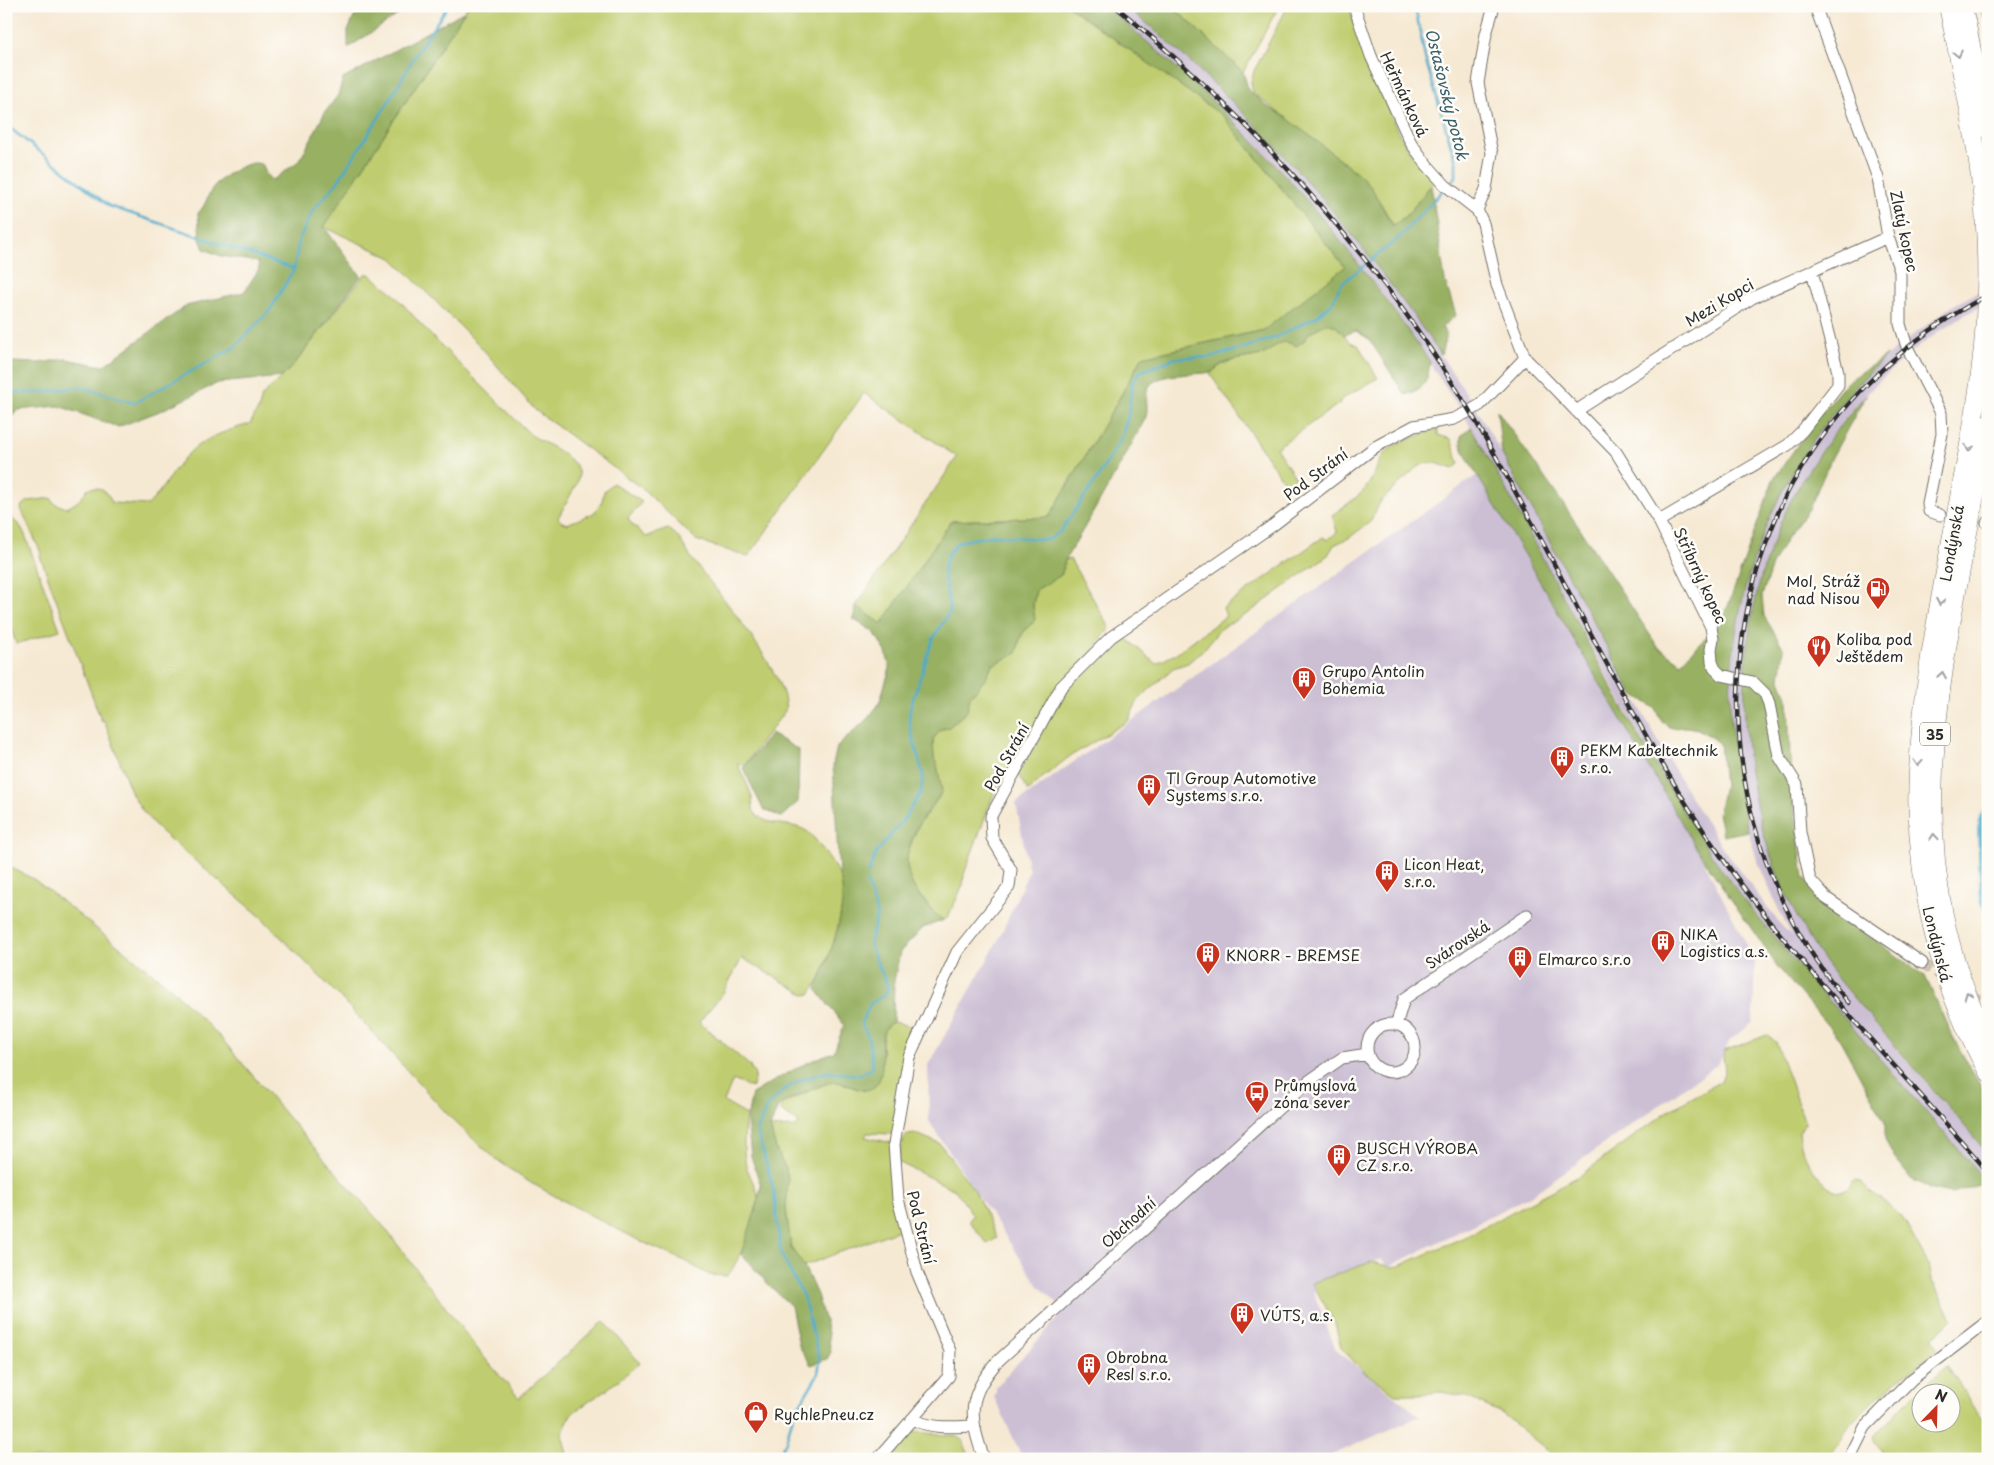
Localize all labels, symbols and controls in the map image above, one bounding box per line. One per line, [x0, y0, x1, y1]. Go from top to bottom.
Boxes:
water label: Ostašovský potok [1420, 26, 1476, 163]
street label: Heřmánková [1375, 48, 1435, 141]
one-way arrow [1952, 50, 1963, 58]
street label: Zlatý kopec [1885, 188, 1925, 274]
street label: Mezi Kopci [1680, 272, 1758, 332]
street label: Pod Strání [1278, 442, 1353, 506]
one-way arrow [1964, 443, 1975, 452]
street label: Londýnská [1933, 502, 1969, 583]
street label: Stříbrný kopec [1669, 523, 1734, 627]
place label: Mol, Stráž nad Nisou [1786, 569, 1860, 609]
fuel station icon: Mol, Stráž nad Nisou [1865, 576, 1891, 610]
one-way arrow [1935, 598, 1946, 607]
place label: Koliba pod Ještědem [1836, 627, 1912, 667]
restaurant icon: Koliba pod Ještědem [1806, 634, 1832, 668]
place label: Grupo Antolin Bohemia [1322, 659, 1425, 699]
building icon: Grupo Antolin Bohemia [1291, 666, 1317, 700]
one-way arrow [1937, 671, 1947, 680]
street label: Pod Strání [978, 718, 1035, 796]
road number: 35 [1920, 722, 1950, 746]
place label: PEKM Kabeltechnik s.r.o. [1580, 738, 1718, 778]
building icon: PEKM Kabeltechnik s.r.o. [1549, 745, 1575, 779]
one-way arrow [1913, 759, 1924, 767]
place label: TI Group Automotive Systems s.r.o. [1166, 766, 1316, 806]
building icon: TI Group Automotive Systems s.r.o. [1136, 773, 1162, 807]
one-way arrow [1928, 833, 1939, 841]
place label: Licon Heat, s.r.o. [1404, 852, 1484, 892]
building icon: Licon Heat, s.r.o. [1374, 859, 1400, 893]
street label: Londýnská [1917, 904, 1959, 985]
street label: Svárovská [1420, 914, 1494, 974]
place label: NIKA Logistics a.s. [1680, 922, 1769, 962]
building icon: NIKA Logistics a.s. [1650, 929, 1676, 963]
building icon: KNORR - BREMSE [1195, 941, 1221, 975]
place label: KNORR - BREMSE [1226, 943, 1360, 966]
building icon: Elmarco s.r.o [1507, 945, 1533, 979]
place label: Elmarco s.r.o [1538, 947, 1631, 970]
one-way arrow [1964, 991, 1975, 1000]
place label: Průmyslová zóna sever [1274, 1073, 1357, 1113]
bus stop icon: Průmyslová zóna sever [1244, 1080, 1270, 1114]
place label: BUSCH VÝROBA CZ s.r.o. [1356, 1136, 1478, 1176]
building icon: BUSCH VÝROBA CZ s.r.o. [1326, 1143, 1352, 1177]
street label: Pod Strání [902, 1188, 942, 1267]
street label: Obchodní [1095, 1191, 1161, 1253]
building icon: VÚTS, a.s. [1229, 1301, 1255, 1335]
place label: VÚTS, a.s. [1260, 1303, 1334, 1326]
place label: Obrobna Resl s.r.o. [1106, 1345, 1171, 1385]
building icon: Obrobna Resl s.r.o. [1076, 1352, 1102, 1386]
north arrow [1912, 1382, 1962, 1432]
text: N [1932, 1384, 1950, 1407]
shop icon: RychlePneu.cz [743, 1400, 769, 1434]
place label: RychlePneu.cz [774, 1402, 874, 1425]

